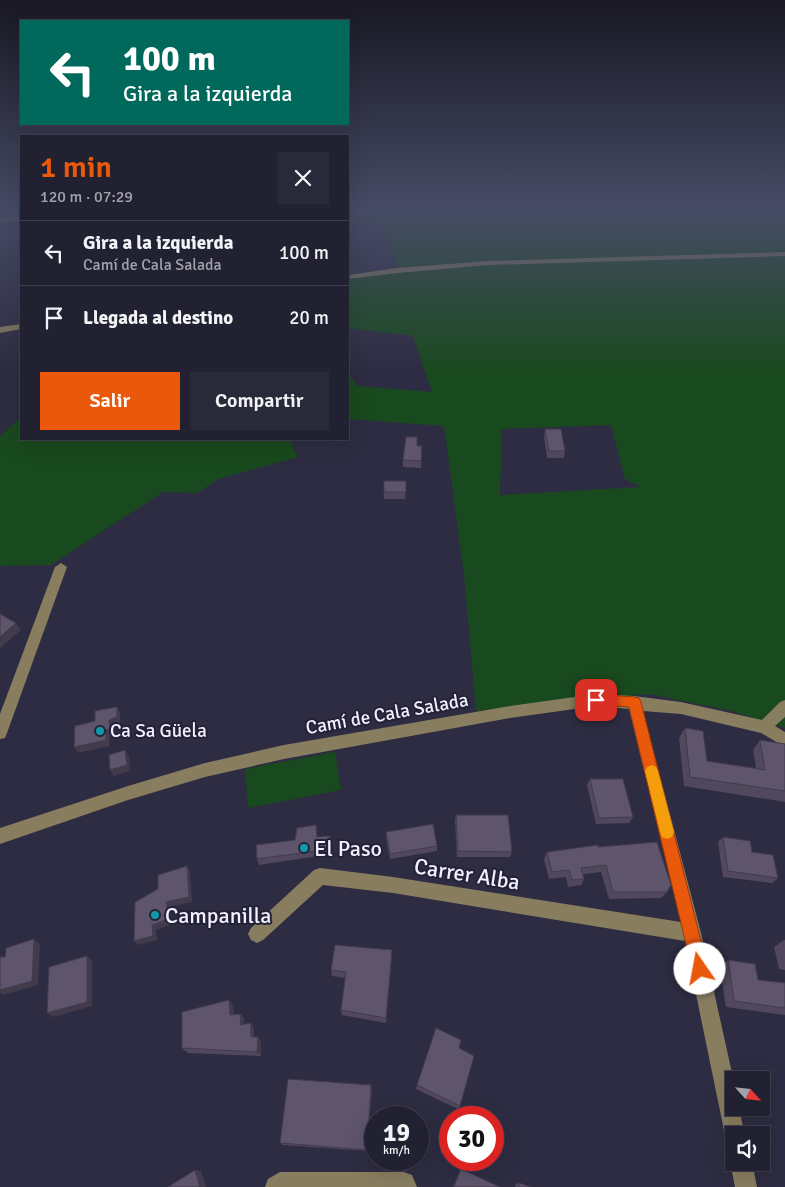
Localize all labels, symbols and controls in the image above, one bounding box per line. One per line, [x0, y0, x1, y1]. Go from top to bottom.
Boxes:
text: 100 m [123, 37, 216, 80]
icon: left [40, 40, 105, 105]
text: Gira a la izquierda [123, 80, 292, 107]
text: 1 min [40, 149, 112, 186]
button: close [277, 152, 329, 204]
text: 120 m · 07:29 [40, 187, 133, 207]
text: Gira a la izquierda [83, 231, 233, 255]
icon: left [40, 239, 68, 267]
text: 100 m [279, 241, 329, 265]
text: Camí de Cala Salada [83, 255, 222, 275]
icon: arrive [40, 304, 68, 332]
text: Llegada al destino [83, 306, 233, 330]
text: 20 m [289, 306, 329, 330]
button: Salir [40, 372, 180, 430]
button: Compartir [190, 372, 329, 430]
pin [575, 679, 617, 721]
icon: arrive [582, 686, 610, 714]
street label: Camí de Cala Salada [304, 688, 470, 740]
place label: Ca Sa Güela [110, 719, 207, 743]
marker: Ca Sa Güela [94, 725, 106, 737]
place label: El Paso [314, 835, 382, 862]
marker: El Paso [298, 842, 310, 854]
street label: Carrer Alba [412, 852, 522, 896]
place label: Campanilla [165, 902, 271, 929]
marker: Campanilla [149, 909, 161, 921]
position arrow [673, 942, 725, 994]
north arrow [725, 1071, 770, 1116]
map controls [725, 1071, 770, 1171]
speed limit sign: 30 [439, 1106, 504, 1171]
text: 19 [383, 1117, 410, 1148]
button: sound [725, 1126, 770, 1171]
text: km/h [383, 1143, 410, 1158]

